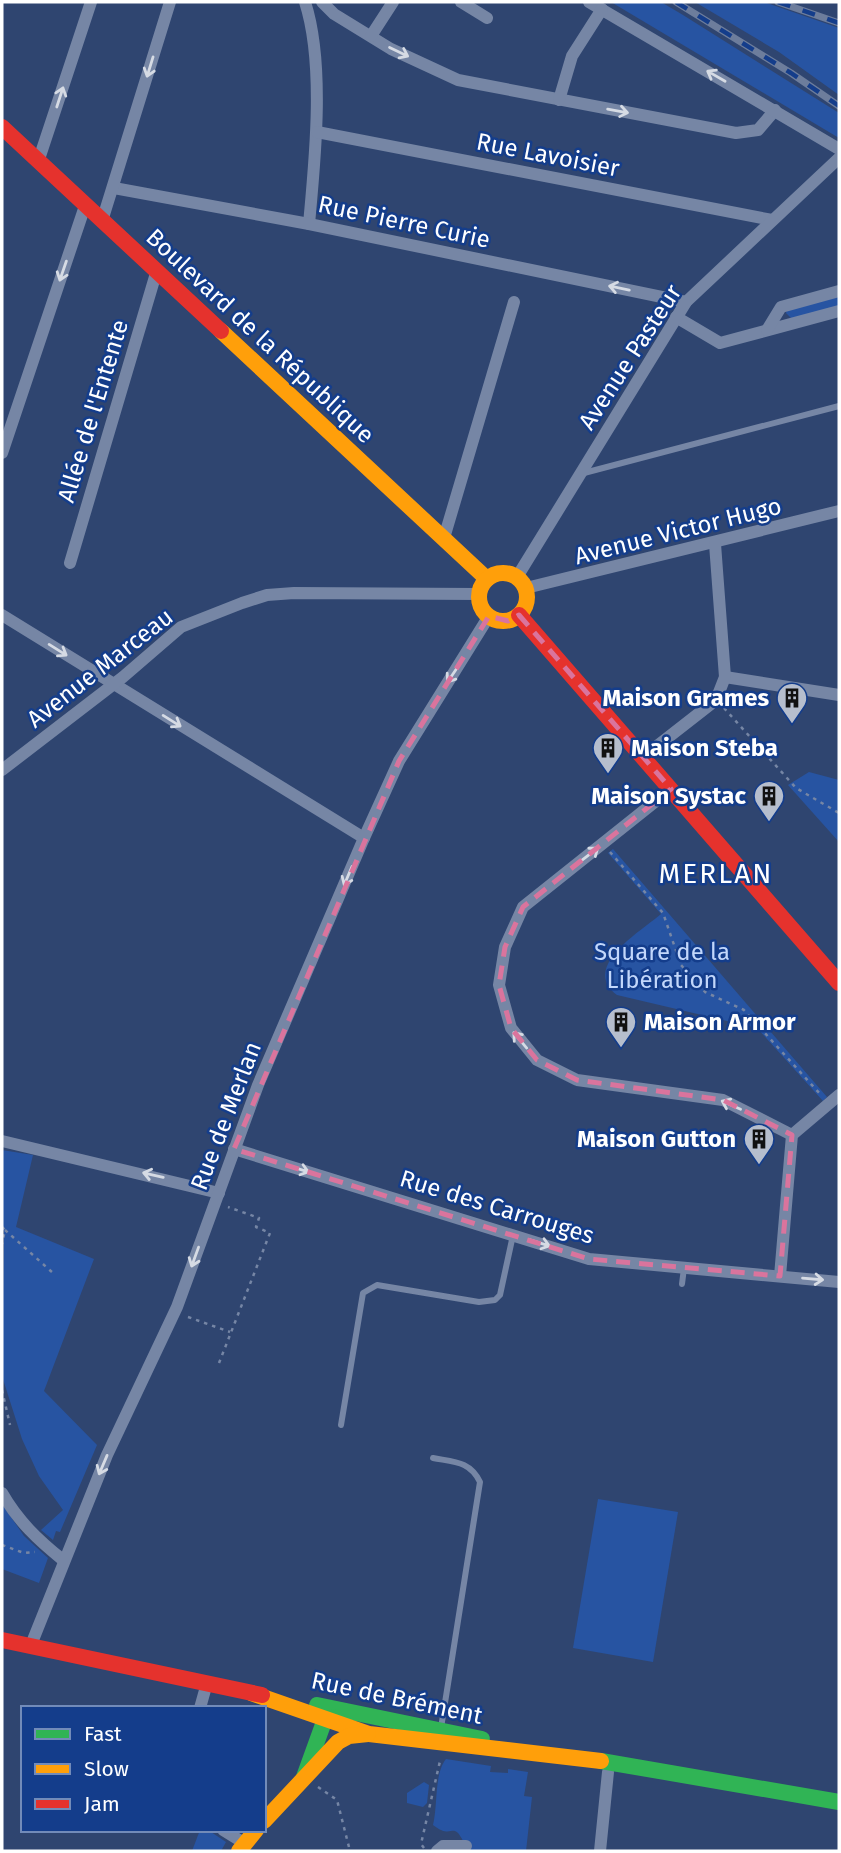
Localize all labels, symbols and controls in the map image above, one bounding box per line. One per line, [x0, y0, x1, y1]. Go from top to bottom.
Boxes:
one-way arrow [388, 46, 409, 60]
one-way arrow [143, 56, 156, 78]
one-way arrow [706, 69, 727, 82]
one-way arrow [54, 86, 67, 108]
one-way arrow [606, 105, 629, 119]
street label: Rue Lavoisier [474, 127, 623, 183]
street label: Rue Pierre Curie [315, 190, 493, 254]
street label: Boulevard de la République [140, 223, 380, 449]
one-way arrow [56, 259, 68, 281]
street label: Avenue Pasteur [573, 279, 688, 435]
one-way arrow [608, 280, 631, 294]
street label: Allée de l'Entente [52, 316, 134, 506]
street label: Avenue Victor Hugo [572, 492, 784, 570]
street label: Avenue Marceau [22, 602, 178, 734]
one-way arrow [47, 643, 67, 657]
one-way arrow [446, 664, 460, 683]
building icon: Maison Grames [775, 681, 809, 725]
place label: Maison Grames [603, 684, 769, 712]
one-way arrow [161, 714, 181, 728]
building icon: Maison Steba [591, 731, 625, 775]
place label: Maison Steba [631, 734, 778, 762]
building icon: Maison Systac [752, 779, 786, 823]
place label: Maison Systac [591, 782, 746, 810]
one-way arrow [581, 847, 599, 862]
district label: MERLAN [659, 857, 773, 890]
one-way arrow [341, 864, 354, 886]
park label: Square de la Libération [594, 938, 730, 994]
building icon: Maison Armor [604, 1005, 638, 1049]
place label: Maison Armor [644, 1008, 796, 1036]
one-way arrow [513, 1031, 528, 1049]
street label: Rue de Merlan [185, 1038, 267, 1194]
one-way arrow [721, 1098, 742, 1111]
building icon: Maison Gutton [742, 1122, 776, 1166]
place label: Maison Gutton [577, 1125, 736, 1153]
one-way arrow [288, 1163, 310, 1176]
street label: Rue des Carrouges [397, 1164, 597, 1250]
one-way arrow [142, 1167, 165, 1181]
one-way arrow [528, 1238, 550, 1251]
one-way arrow [188, 1245, 201, 1267]
one-way arrow [801, 1273, 824, 1286]
one-way arrow [96, 1453, 109, 1475]
street label: Rue de Brément [309, 1666, 485, 1730]
legend [21, 1706, 266, 1832]
text: Fast [84, 1721, 122, 1747]
text: Slow [84, 1756, 129, 1782]
text: Jam [84, 1791, 120, 1817]

